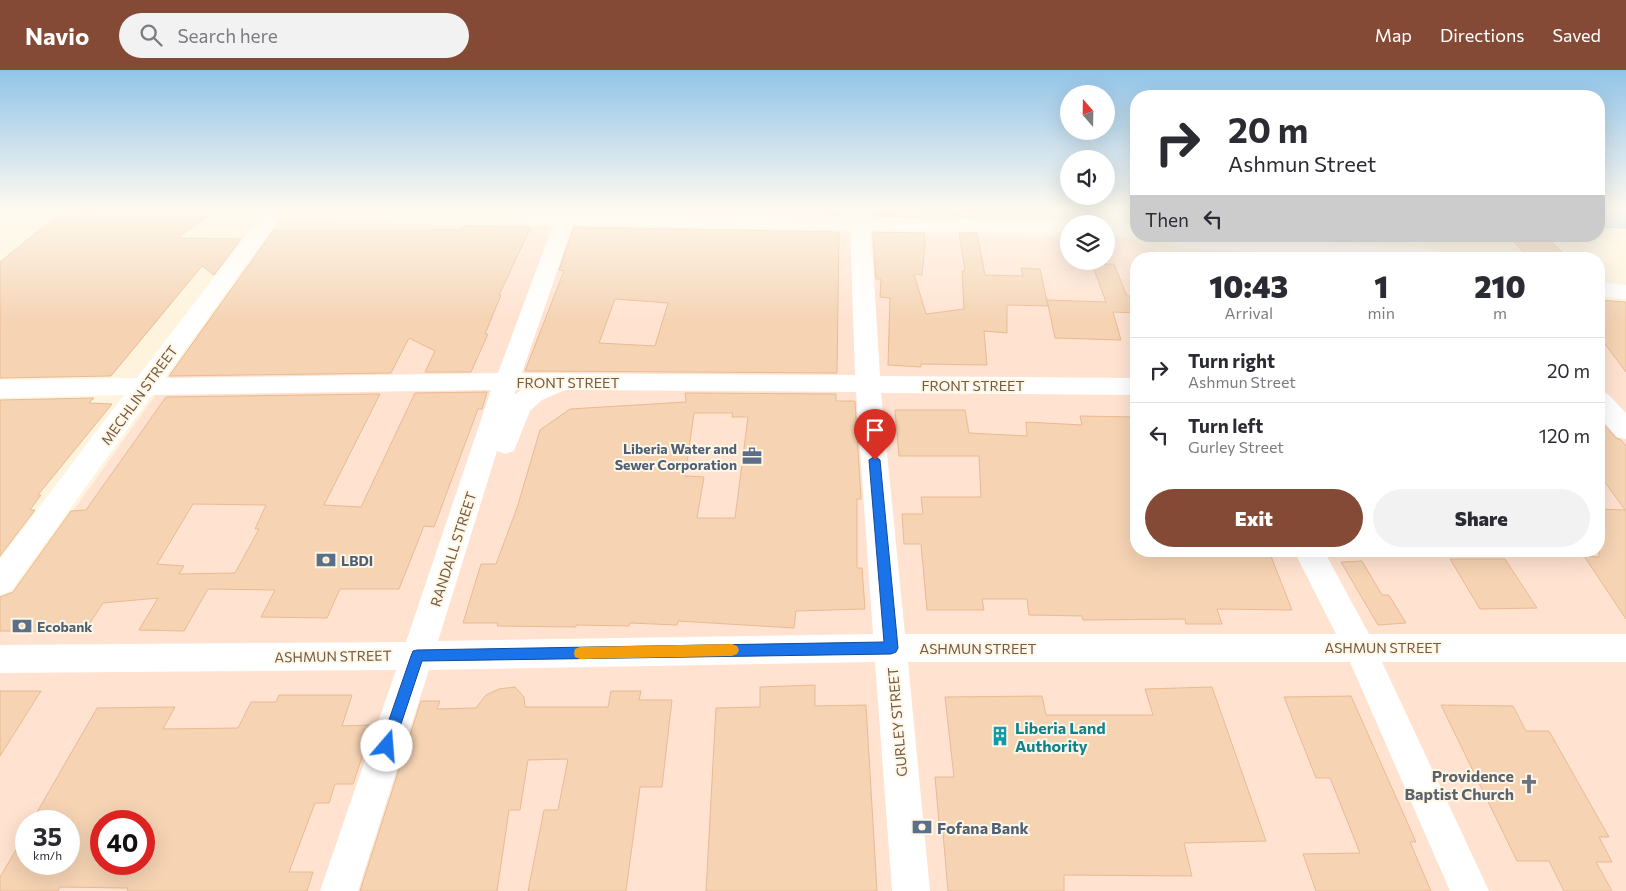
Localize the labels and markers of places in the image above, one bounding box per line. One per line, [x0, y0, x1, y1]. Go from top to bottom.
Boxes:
pin [854, 409, 896, 460]
place label: Liberia Water and Sewer Corporation [615, 440, 737, 473]
office icon: Liberia Water and Sewer Corporation [741, 445, 763, 467]
bank icon: LBDI [315, 549, 337, 571]
place label: LBDI [341, 552, 373, 569]
bank icon: Ecobank [11, 615, 33, 637]
place label: Ecobank [37, 618, 92, 635]
place label: Liberia Land Authority [1015, 718, 1106, 755]
building icon: Liberia Land Authority [989, 725, 1011, 747]
place label: Providence Baptist Church [1404, 766, 1514, 803]
church icon: Providence Baptist Church [1518, 773, 1540, 795]
bank icon: Fofana Bank [911, 816, 933, 838]
place label: Fofana Bank [937, 818, 1029, 837]

